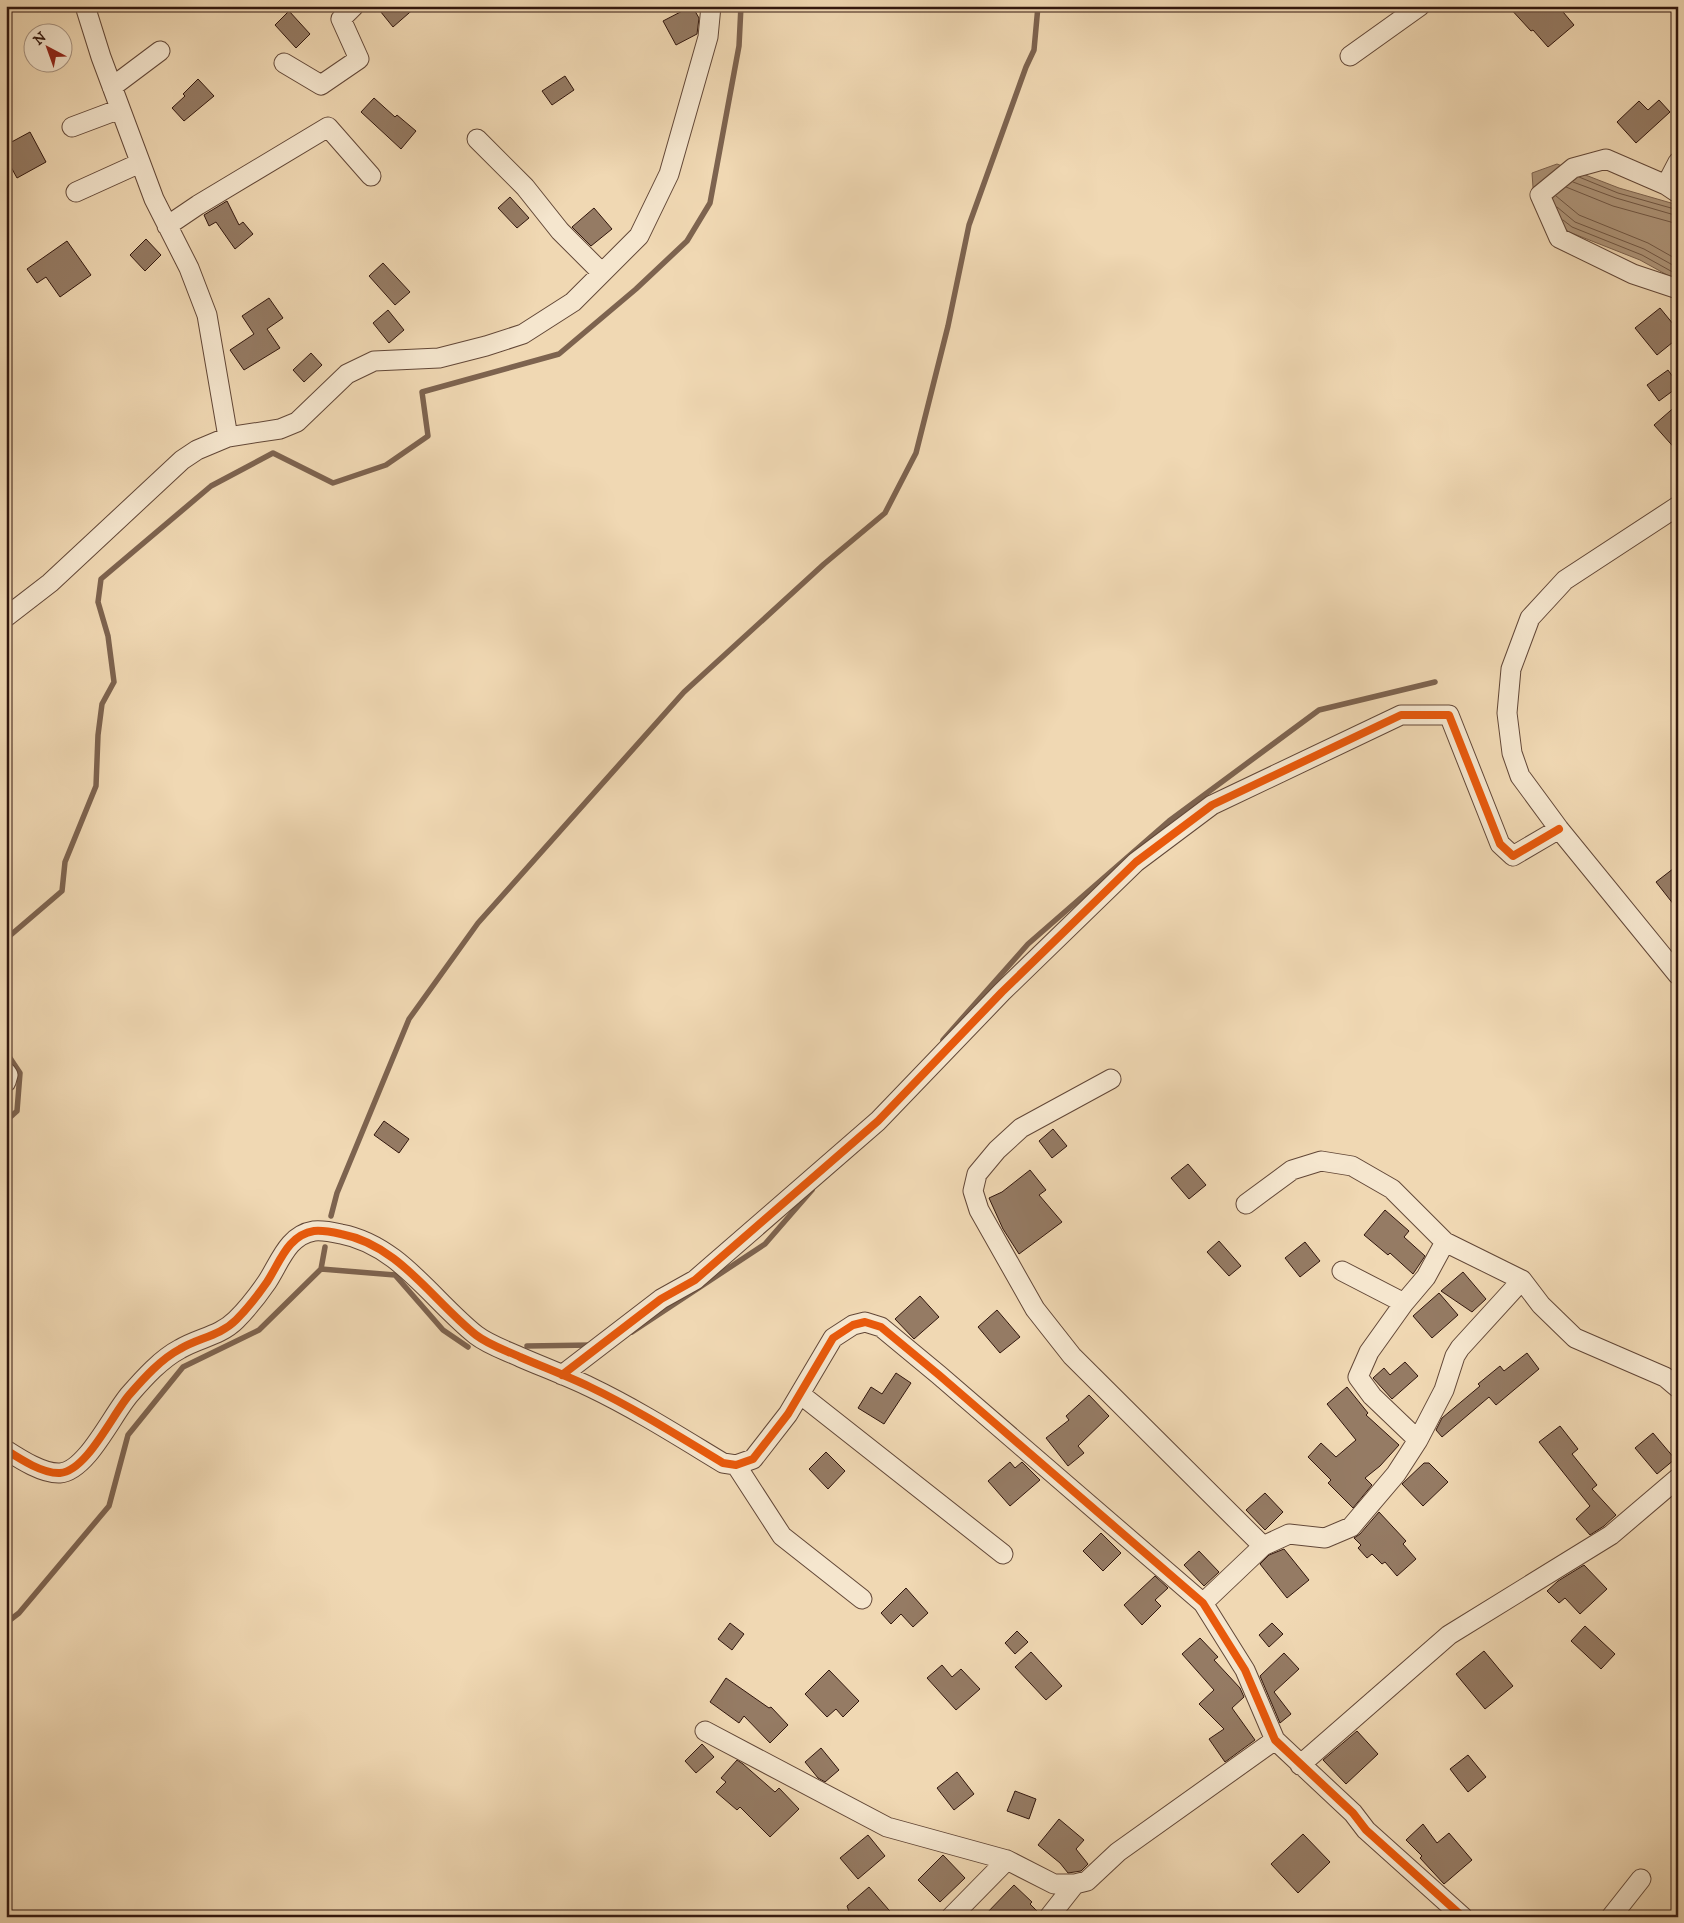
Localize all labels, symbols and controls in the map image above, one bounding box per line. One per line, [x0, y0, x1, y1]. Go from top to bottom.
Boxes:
north arrow [22, 22, 72, 72]
text: N [30, 28, 51, 50]

